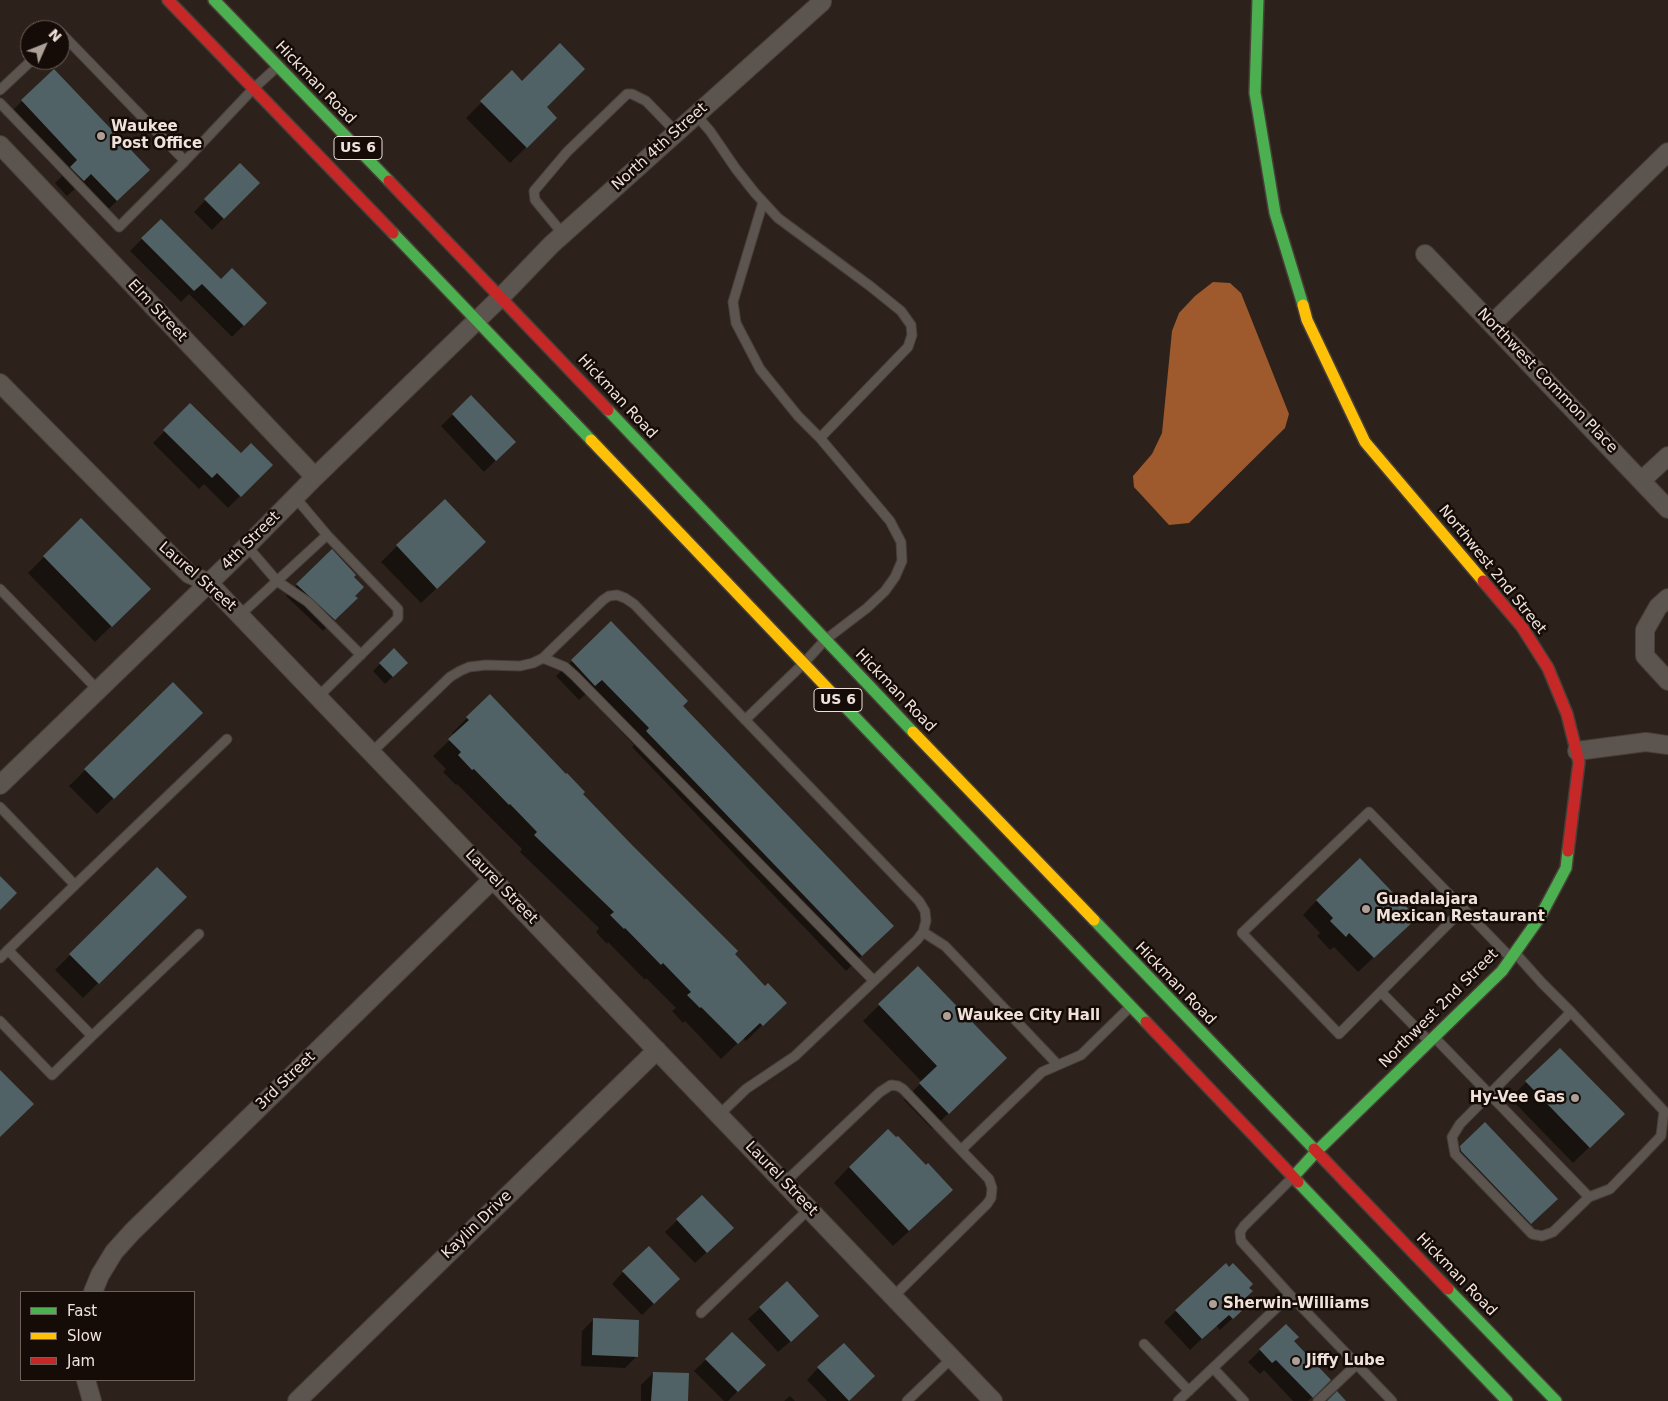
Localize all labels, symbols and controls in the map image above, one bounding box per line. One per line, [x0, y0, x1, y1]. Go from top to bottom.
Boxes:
north arrow [20, 20, 70, 70]
text: N [45, 26, 65, 45]
street label: Hickman Road [271, 38, 359, 128]
street label: North 4th Street [609, 99, 711, 195]
place label: Waukee Post Office [111, 118, 202, 153]
marker: Waukee Post Office [95, 130, 107, 142]
road number: US 6 [334, 136, 382, 160]
street label: Elm Street [124, 276, 190, 346]
street label: Northwest Common Place [1473, 305, 1621, 457]
street label: Hickman Road [574, 351, 660, 443]
street label: Northwest 2nd Street [1434, 502, 1550, 638]
street label: 4th Street [218, 508, 284, 574]
street label: Laurel Street [155, 539, 239, 615]
street label: Hickman Road [851, 646, 939, 736]
road number: US 6 [814, 688, 862, 712]
street label: Laurel Street [461, 846, 541, 928]
place label: Guadalajara Mexican Restaurant [1376, 891, 1545, 926]
marker: Guadalajara Mexican Restaurant [1360, 903, 1372, 915]
street label: Hickman Road [1131, 939, 1219, 1029]
street label: Northwest 2nd Street [1376, 946, 1502, 1072]
place label: Waukee City Hall [957, 1007, 1100, 1025]
marker: Waukee City Hall [941, 1010, 953, 1022]
street label: 3rd Street [253, 1048, 319, 1114]
place label: Hy-Vee Gas [1470, 1089, 1565, 1107]
marker: Hy-Vee Gas [1569, 1092, 1581, 1104]
street label: Laurel Street [741, 1138, 821, 1220]
street label: Kaylin Drive [438, 1187, 516, 1263]
street label: Hickman Road [1412, 1230, 1500, 1320]
legend [20, 1291, 195, 1381]
place label: Sherwin-Williams [1223, 1295, 1369, 1313]
marker: Sherwin-Williams [1207, 1298, 1219, 1310]
text: Fast [67, 1302, 97, 1320]
text: Slow [67, 1327, 102, 1345]
text: Jam [67, 1352, 95, 1370]
place label: Jiffy Lube [1306, 1352, 1385, 1370]
marker: Jiffy Lube [1290, 1355, 1302, 1367]

